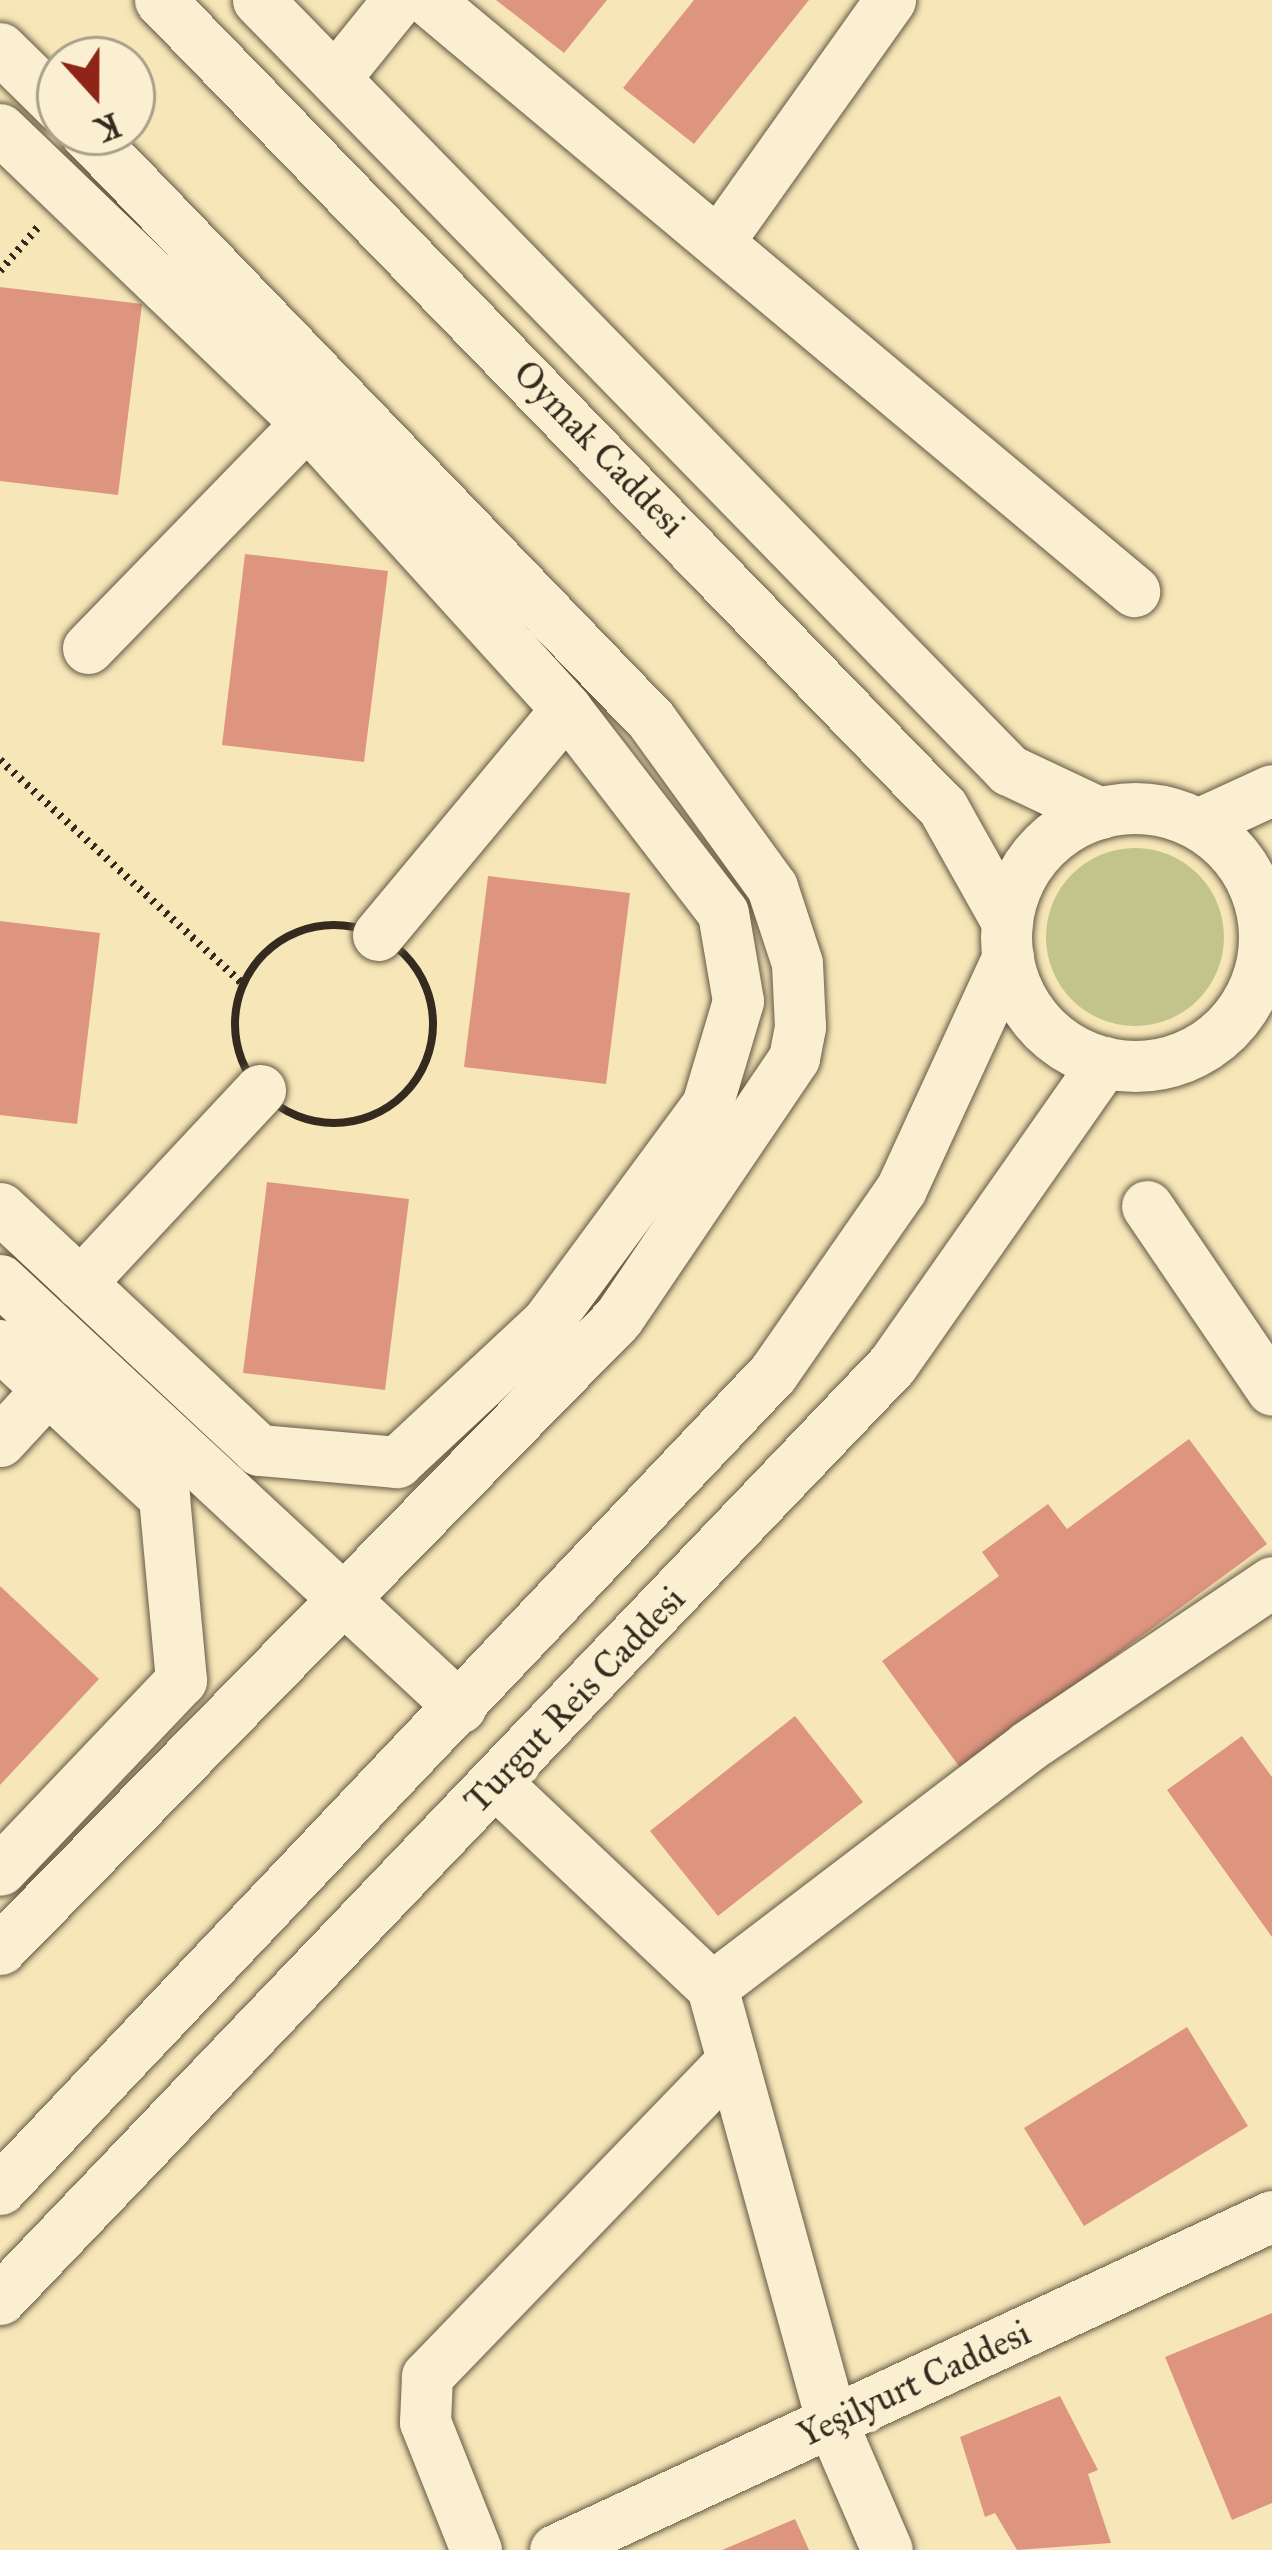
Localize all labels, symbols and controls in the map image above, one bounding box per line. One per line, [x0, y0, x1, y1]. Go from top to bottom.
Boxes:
north arrow [36, 36, 156, 156]
text: K [90, 104, 126, 150]
street label: Oymak Caddesi [504, 352, 694, 546]
street label: Turgut Reis Caddesi [456, 1578, 694, 1822]
street label: Yeşilyurt Caddesi [791, 2311, 1037, 2457]

